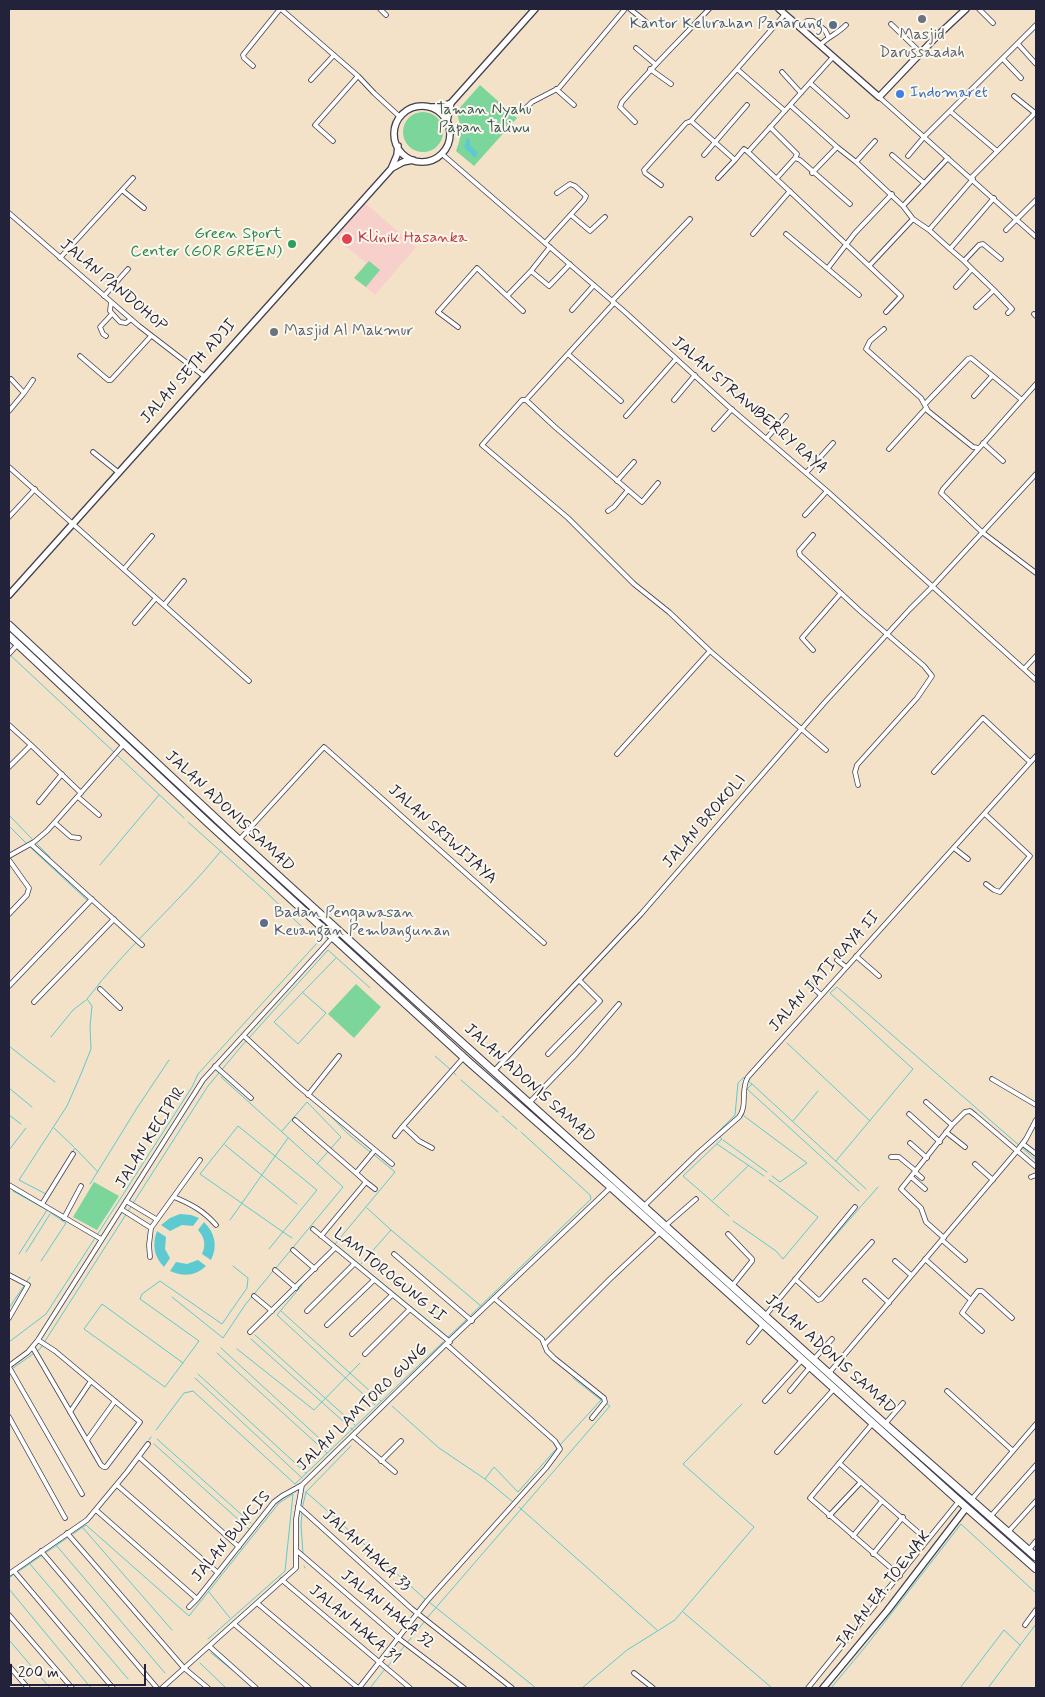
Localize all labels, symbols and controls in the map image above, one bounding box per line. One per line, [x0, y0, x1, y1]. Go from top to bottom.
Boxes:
marker: Masjid Darussaadah [916, 13, 928, 25]
place label: Kantor Kelurahan Panarung [630, 15, 823, 35]
marker: Kantor Kelurahan Panarung [827, 19, 839, 31]
place label: Masjid Darussaadah [879, 26, 965, 64]
place label: Indomaret [910, 84, 988, 104]
marker: Indomaret [894, 88, 906, 100]
park label: Taman Nyahu Papan Taliwu [437, 101, 531, 139]
place label: Green Sport Center (GOR GREEN) [130, 225, 282, 263]
place label: Klinik Hasanka [358, 229, 467, 249]
marker: Klinik Hasanka [340, 232, 354, 246]
street label: JALAN PANDOHOP [56, 236, 170, 336]
marker: Green Sport Center (GOR GREEN) [286, 238, 298, 250]
street label: JALAN SETH ADJI [137, 316, 241, 428]
place label: Masjid Al Makmur [284, 322, 413, 342]
marker: Masjid Al Makmur [268, 326, 280, 338]
street label: JALAN STRAWBERRY RAYA [667, 333, 831, 479]
street label: JALAN ADONIS SAMAD [160, 747, 298, 877]
street label: JALAN BROKOLI [659, 771, 751, 873]
street label: JALAN SRIWIJAYA [384, 781, 500, 889]
place label: Badan Pengawasan Keuangan Pembangunan [274, 904, 450, 942]
street label: JALAN JATI RAYA II [766, 908, 884, 1036]
marker: Badan Pengawasan Keuangan Pembangunan [258, 917, 270, 929]
street label: JALAN ADONIS SAMAD [460, 1020, 598, 1148]
street label: JALAN KECIPIR [112, 1084, 190, 1192]
street label: LAMTOROGUNG II [329, 1225, 449, 1327]
street label: JALAN ADONIS SAMAD [761, 1291, 899, 1419]
street label: JALAN LAMTORO GUNG [293, 1340, 433, 1476]
street label: JALAN BUNCIS [188, 1488, 276, 1586]
street label: JALAN HAKA 33 [318, 1506, 414, 1596]
street label: JALAN EA. TOEWAK [832, 1528, 936, 1652]
street label: JALAN HAKA 32 [336, 1566, 438, 1654]
street label: JALAN HAKA 31 [305, 1581, 403, 1669]
scale bar [12, 1654, 149, 1686]
text: 200 m [18, 1663, 59, 1683]

